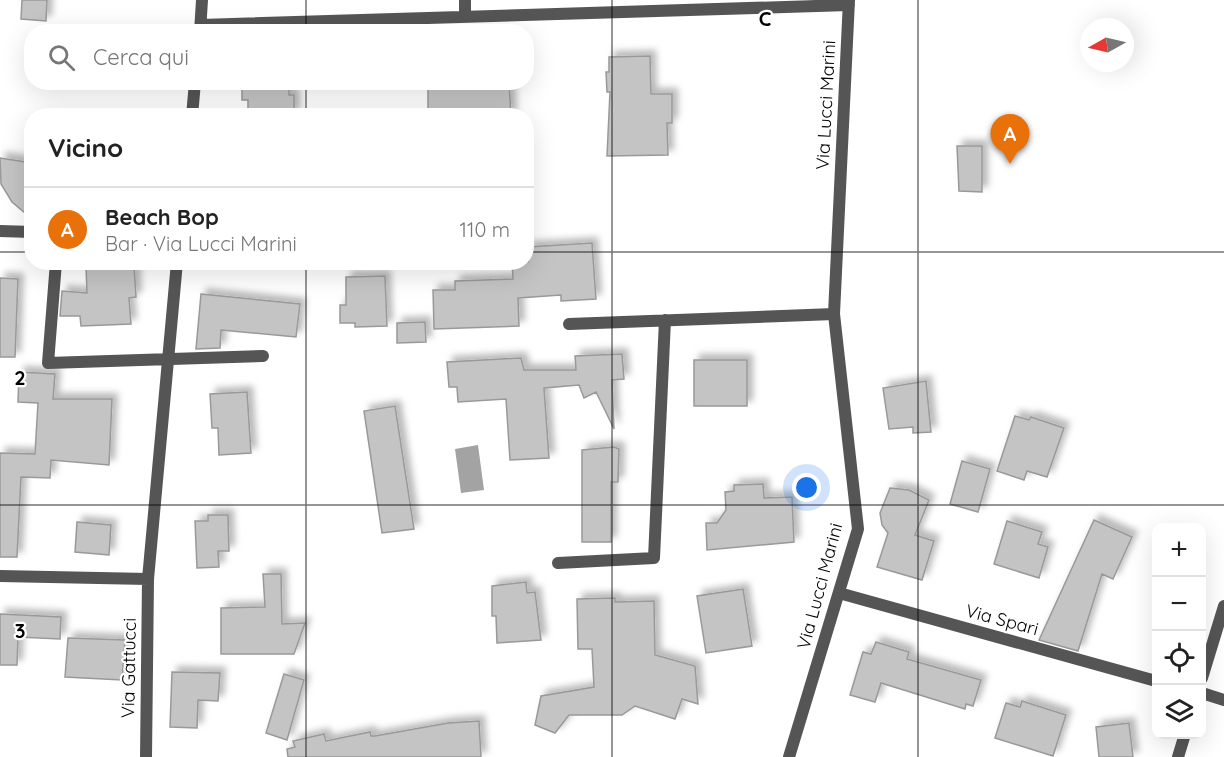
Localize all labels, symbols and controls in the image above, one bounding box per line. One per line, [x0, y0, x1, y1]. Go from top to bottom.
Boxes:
text: C [759, 6, 772, 31]
north arrow [1080, 18, 1134, 72]
search box [24, 24, 534, 90]
street label: Via Lucci Marini [811, 40, 840, 170]
icon: search [45, 41, 78, 74]
text: Cerca qui [93, 43, 189, 71]
pin: A [990, 114, 1030, 164]
text: Vicino [48, 131, 123, 164]
text: Beach Bop [105, 203, 219, 231]
text: A [61, 217, 74, 242]
text: 110 m [460, 217, 510, 242]
text: Bar · Via Lucci Marini [105, 231, 297, 256]
text: 2 [14, 365, 26, 390]
your location [792, 473, 821, 502]
street label: Via Lucci Marini [792, 520, 847, 651]
map controls [1152, 523, 1206, 739]
button: + [1152, 523, 1206, 577]
button: − [1152, 577, 1206, 631]
street label: Via Spari [963, 599, 1041, 640]
text: 3 [15, 618, 25, 643]
street label: Via Gattucci [116, 618, 141, 718]
button: locate [1152, 631, 1206, 685]
button: layers [1152, 685, 1206, 739]

